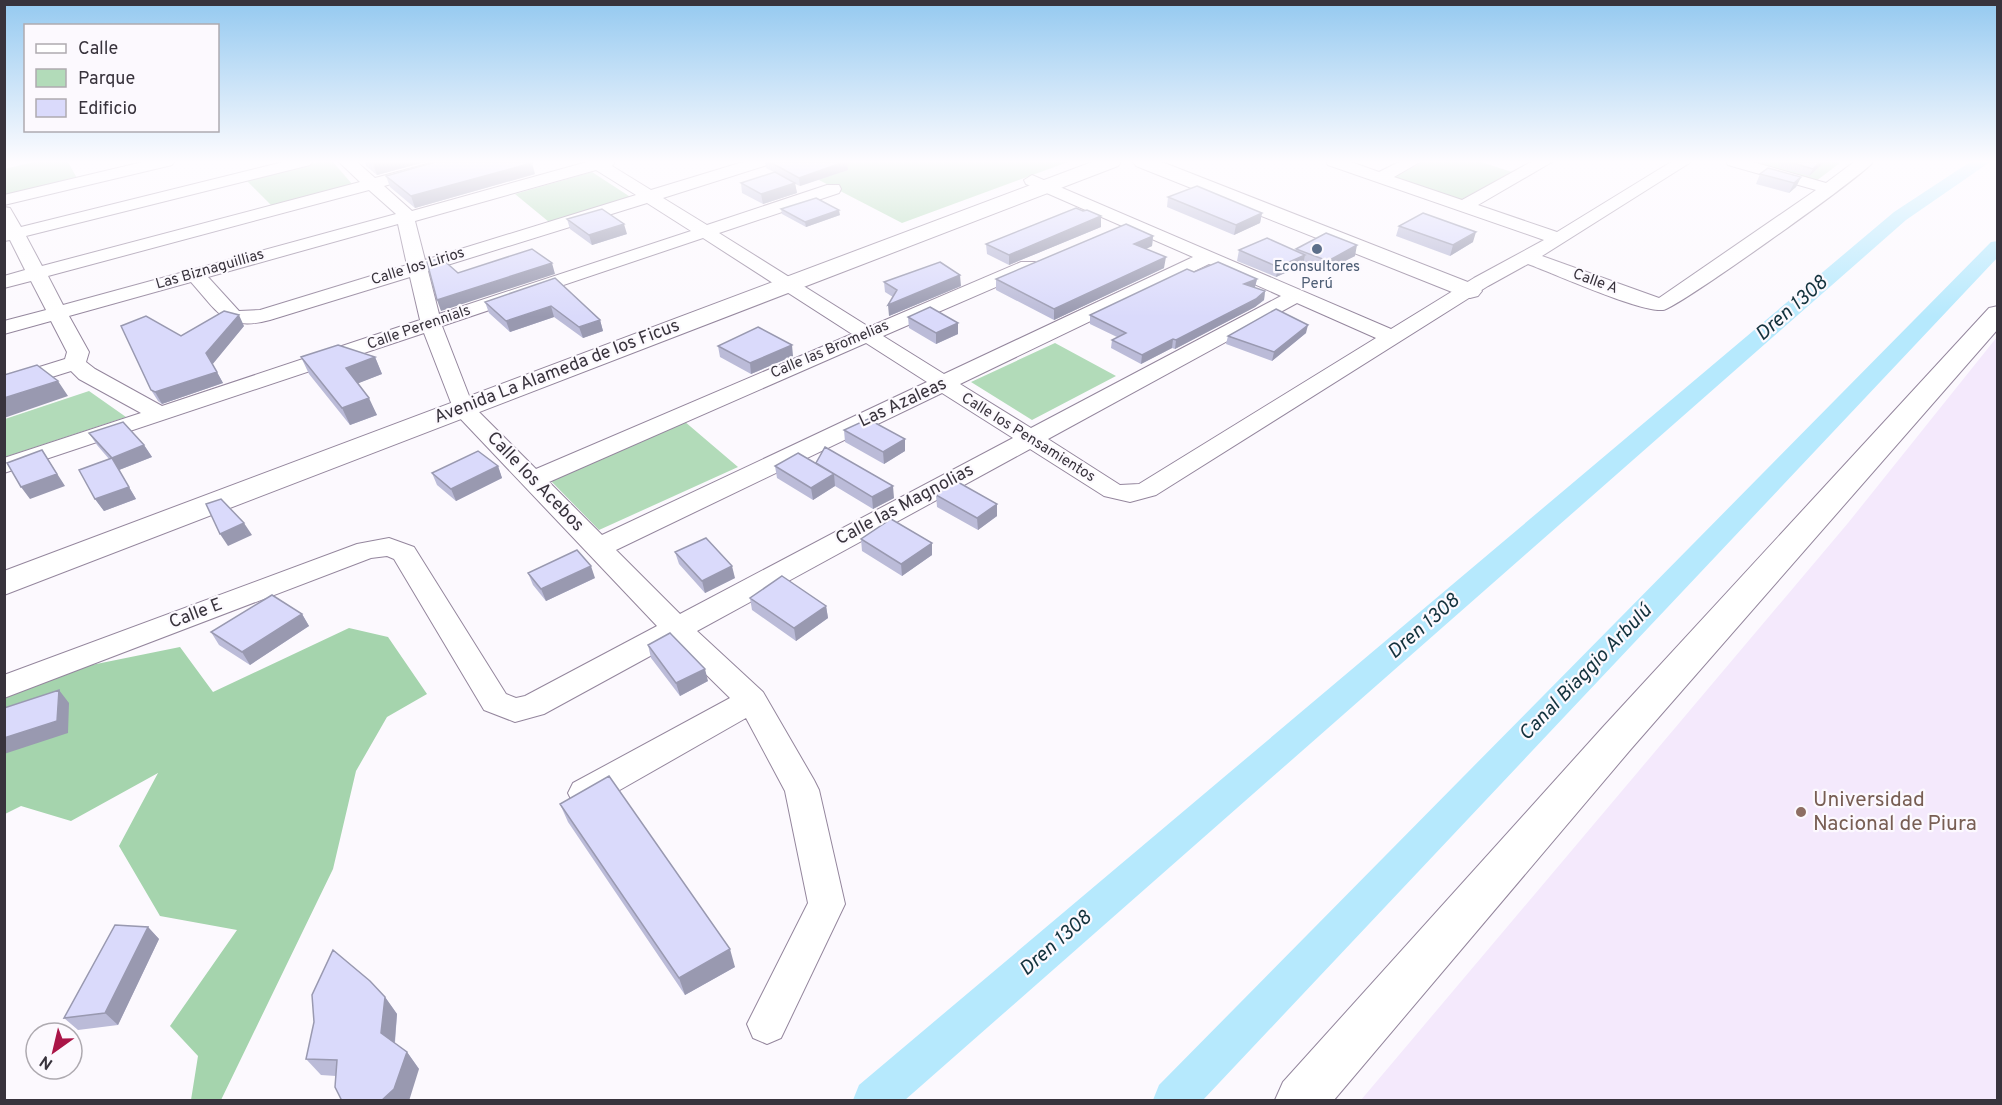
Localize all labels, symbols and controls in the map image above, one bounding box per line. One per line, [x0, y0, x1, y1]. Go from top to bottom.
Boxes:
legend [24, 24, 219, 132]
text: Calle [78, 38, 118, 61]
text: Parque [78, 68, 135, 91]
text: Edificio [78, 98, 137, 121]
marker: Econsultores Perú [1310, 242, 1324, 256]
street label: Calle los Lirios [369, 244, 467, 290]
street label: Las Biznaguillias [154, 245, 266, 295]
place label: Econsultores Perú [1274, 258, 1360, 294]
street label: Calle A [1570, 265, 1620, 299]
water label: Dren 1308 [1750, 270, 1834, 348]
street label: Calle Perennials [365, 301, 473, 355]
street label: Avenida La Alameda de los Ficus [431, 314, 683, 430]
street label: Calle las Bromelias [768, 316, 892, 384]
street label: Las Azaleas [855, 373, 951, 433]
street label: Calle los Pensamientos [957, 389, 1099, 487]
street label: Calle los Acebos [481, 427, 589, 537]
street label: Calle las Magnolias [832, 459, 978, 551]
water label: Dren 1308 [1382, 588, 1466, 666]
street label: Calle E [166, 593, 226, 635]
water label: Canal Biaggio Arbulú [1514, 598, 1659, 747]
place label: Universidad Nacional de Piura [1813, 787, 1977, 838]
marker: Universidad Nacional de Piura [1794, 805, 1808, 819]
water label: Dren 1308 [1014, 905, 1098, 983]
north arrow [24, 1021, 84, 1081]
text: N [36, 1050, 57, 1073]

